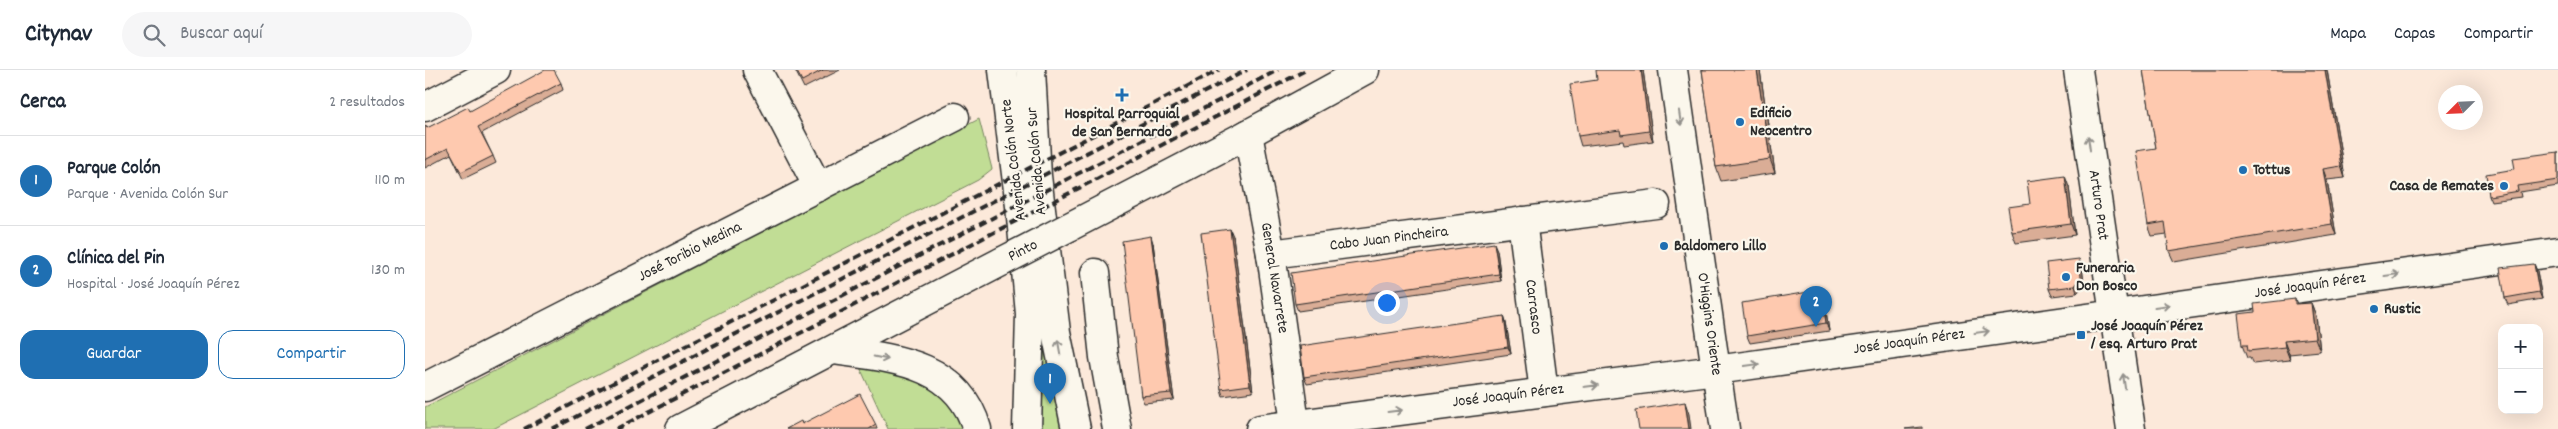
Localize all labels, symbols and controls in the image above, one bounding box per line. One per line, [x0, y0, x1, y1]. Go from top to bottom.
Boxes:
search box [122, 12, 472, 57]
text: Citynav [25, 18, 92, 52]
icon: search [140, 21, 168, 49]
text: Buscar aquí [180, 21, 262, 48]
text: Mapa [2330, 22, 2366, 47]
text: Capas [2394, 22, 2436, 47]
text: Compartir [2464, 22, 2533, 47]
north arrow [2438, 85, 2483, 130]
text: Cerca [20, 88, 66, 118]
marker: Hospital Parroquial de San Bernardo [1115, 88, 1129, 102]
text: 2 resultados [329, 91, 405, 114]
street label: Avenida Colón Norte [995, 98, 1033, 222]
place label: Edificio Neocentro [1750, 102, 1812, 143]
place label: Hospital Parroquial de San Bernardo [1064, 103, 1180, 144]
street label: Avenida Colón Sur [1021, 106, 1053, 216]
one-way arrow [1675, 110, 1685, 126]
marker: Edificio Neocentro [1734, 116, 1746, 128]
one-way arrow [2083, 136, 2093, 152]
text: Parque Colón [67, 156, 161, 183]
place label: Tottus [2253, 159, 2291, 182]
marker: Tottus [2237, 164, 2249, 176]
street label: Arturo Prat [2082, 168, 2114, 242]
text: 1 [34, 169, 38, 192]
text: 110 m [375, 169, 405, 192]
place label: Casa de Remates [2389, 175, 2494, 198]
marker: Casa de Remates [2498, 180, 2510, 192]
text: Parque · Avenida Colón Sur [67, 183, 228, 206]
street label: José Toribio Medina [634, 216, 746, 288]
street label: Cabo Juan Pincheira [1328, 220, 1450, 258]
street label: General Navarrete [1254, 221, 1294, 335]
street label: Pinto [1004, 234, 1042, 268]
place label: Baldomero Lillo [1674, 235, 1766, 258]
marker: Baldomero Lillo [1658, 240, 1670, 252]
text: Clínica del Pin [67, 246, 165, 273]
place label: Funeraria Don Bosco [2076, 257, 2137, 298]
text: 2 [33, 259, 40, 282]
text: 130 m [371, 259, 405, 282]
street label: José Joaquín Pérez [2253, 267, 2367, 305]
one-way arrow [2384, 269, 2400, 279]
street label: O'Higgins Oriente [1690, 271, 1728, 377]
marker: Funeraria Don Bosco [2060, 271, 2072, 283]
text: Hospital · José Joaquín Pérez [67, 273, 239, 296]
street label: Carrasco [1518, 278, 1548, 336]
pin: 2 [1800, 286, 1832, 327]
your location [1374, 290, 1400, 316]
place label: Rustic [2384, 298, 2421, 321]
one-way arrow [2153, 301, 2169, 311]
marker: Rustic [2368, 303, 2380, 315]
place label: José Joaquín Pérez / esq. Arturo Prat [2090, 315, 2204, 356]
street label: José Joaquín Pérez [1852, 323, 1966, 361]
map controls [2498, 324, 2543, 414]
button: + [2498, 324, 2543, 369]
one-way arrow [1974, 326, 1990, 336]
marker: José Joaquín Pérez / esq. Arturo Prat [2075, 329, 2087, 341]
button: Guardar [20, 330, 208, 379]
button: Compartir [218, 330, 405, 379]
one-way arrow [1053, 339, 1063, 355]
one-way arrow [872, 354, 888, 363]
one-way arrow [1744, 360, 1760, 370]
pin: 1 [1034, 363, 1066, 404]
button: − [2498, 369, 2543, 414]
one-way arrow [2118, 373, 2128, 389]
street label: José Joaquín Pérez [1451, 378, 1565, 414]
one-way arrow [1583, 381, 1599, 391]
one-way arrow [1387, 406, 1403, 416]

